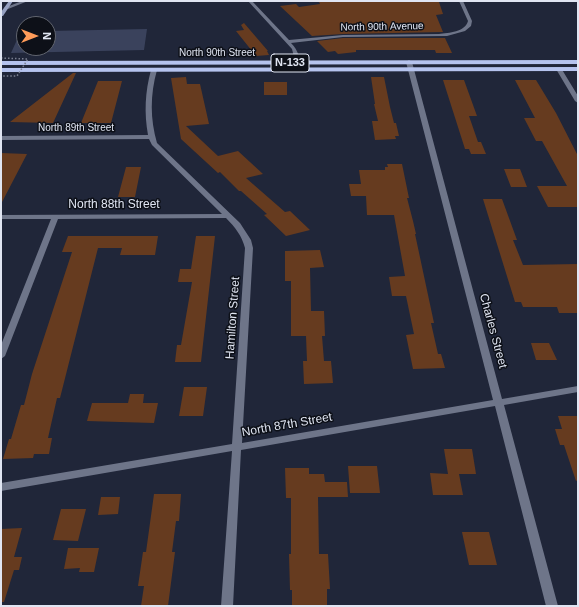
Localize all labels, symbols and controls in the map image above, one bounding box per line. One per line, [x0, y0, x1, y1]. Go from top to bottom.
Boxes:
north arrow [16, 16, 56, 56]
street label: North 90th Avenue [340, 20, 424, 34]
text: N [41, 32, 53, 40]
street label: North 90th Street [179, 47, 255, 59]
road number: N-133 [271, 54, 309, 72]
street label: North 89th Street [38, 122, 114, 134]
street label: North 88th Street [68, 198, 160, 212]
street label: Hamilton Street [223, 276, 243, 360]
street label: Charles Street [476, 292, 510, 370]
street label: North 87th Street [241, 410, 333, 440]

